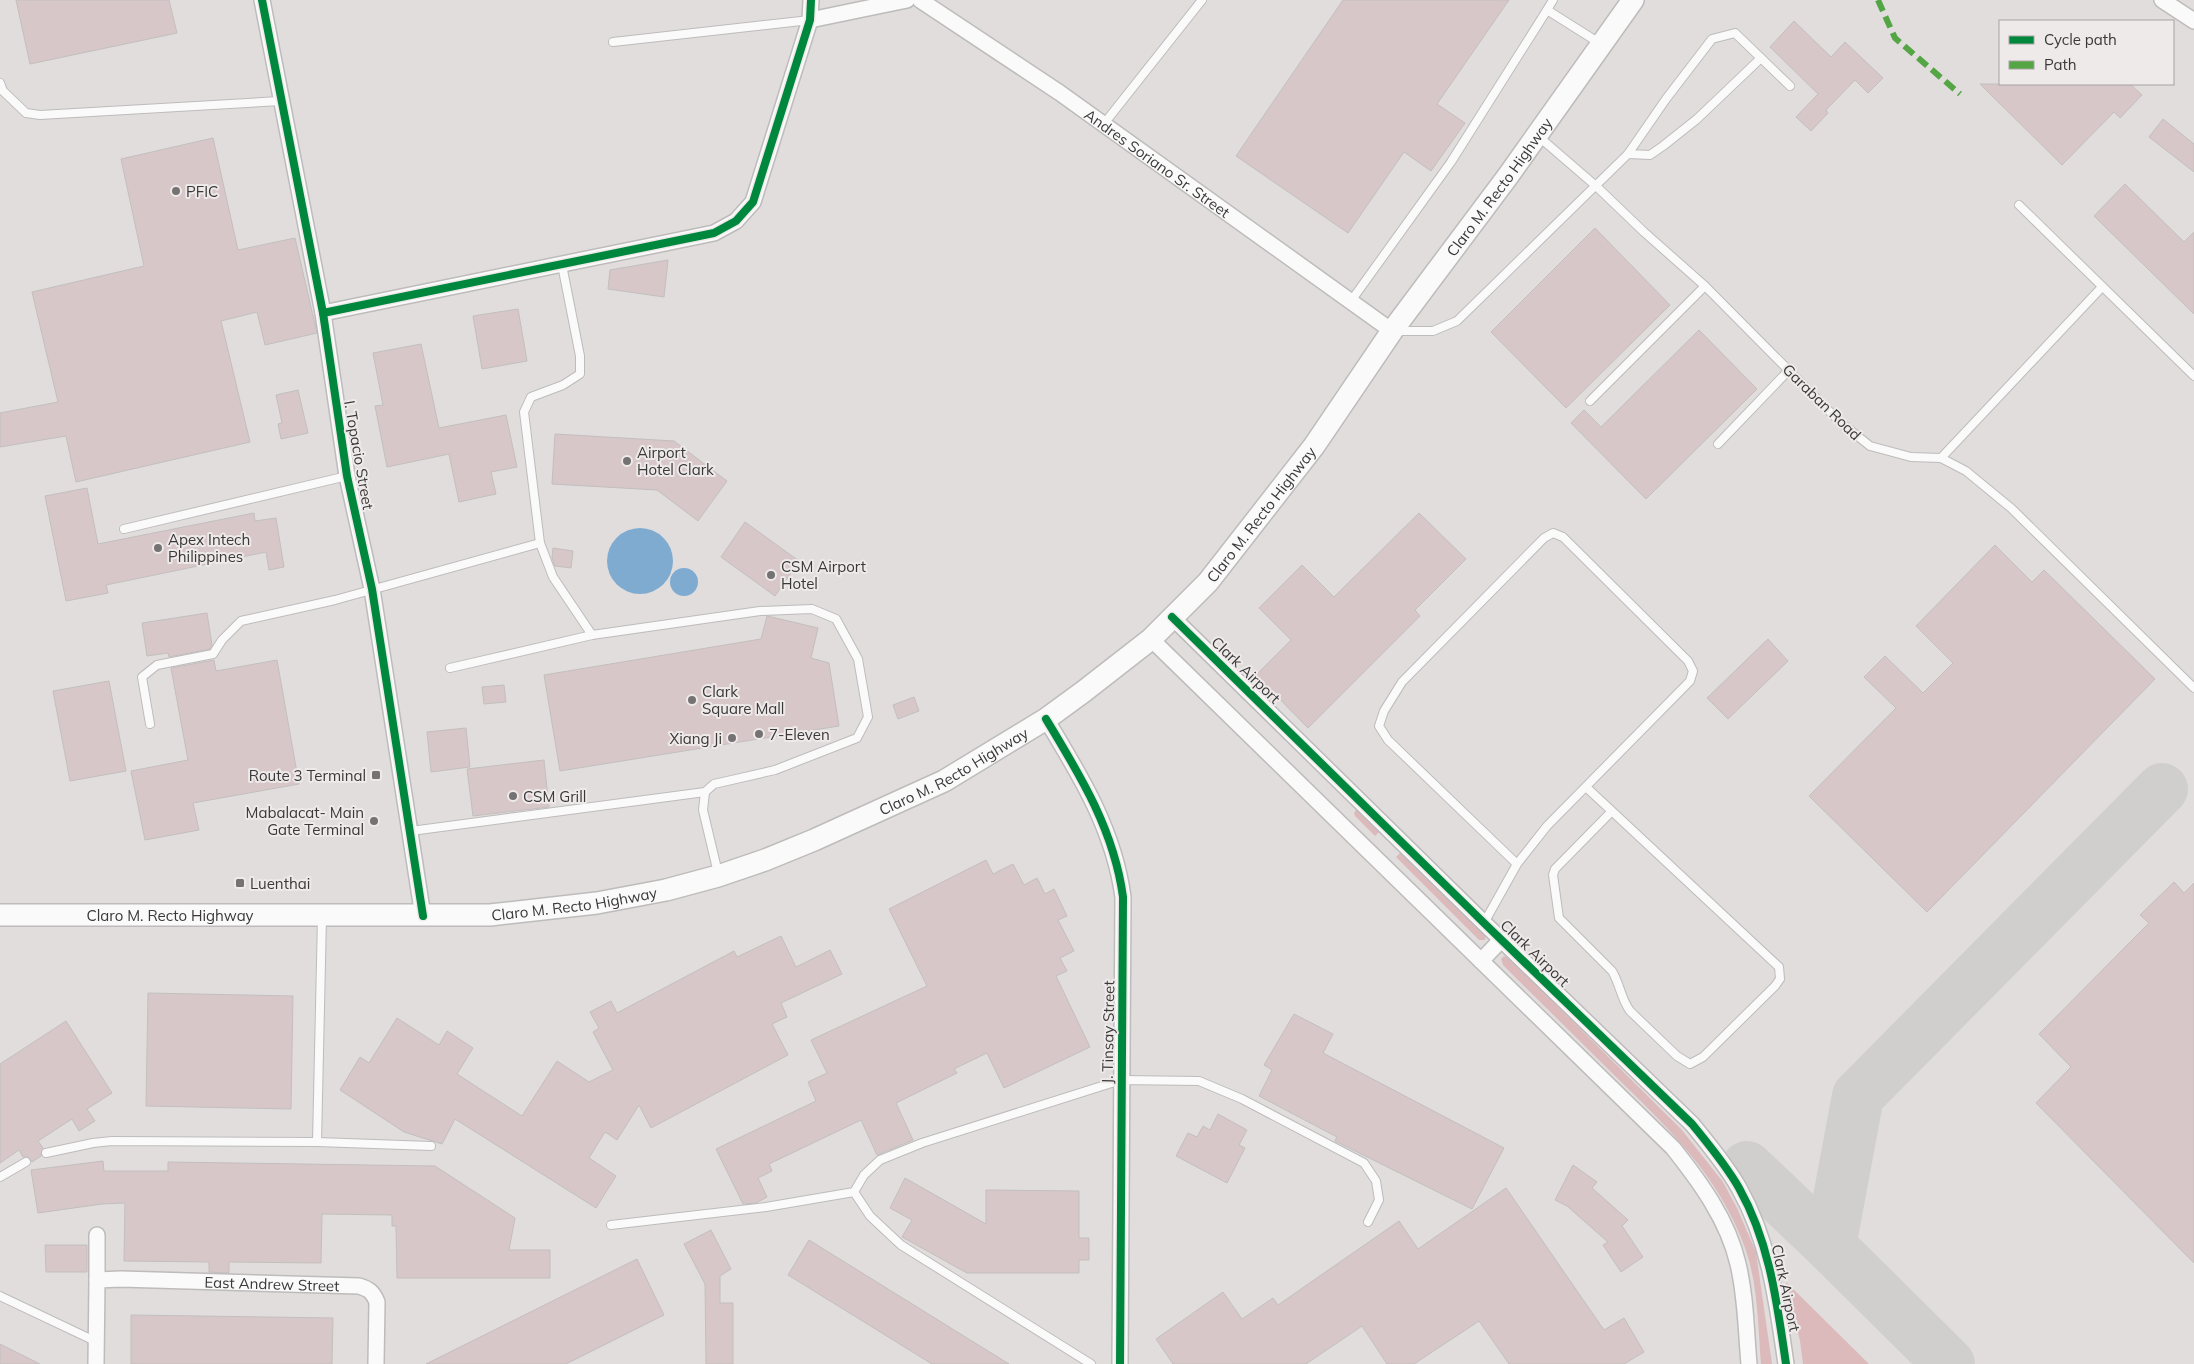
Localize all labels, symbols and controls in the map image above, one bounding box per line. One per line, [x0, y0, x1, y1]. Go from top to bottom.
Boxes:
legend [1999, 20, 2174, 85]
text: Cycle path [2044, 30, 2117, 49]
text: Path [2044, 55, 2076, 74]
street label: Andres Soriano Sr. Street [1081, 104, 1234, 221]
street label: Claro M. Recto Highway [1442, 114, 1556, 260]
place label: PFIC [186, 182, 218, 201]
marker: PFIC [170, 185, 182, 197]
street label: Garaban Road [1779, 360, 1865, 444]
street label: I. Topacio Street [340, 399, 378, 511]
street label: Claro M. Recto Highway [1202, 442, 1320, 586]
place label: Airport Hotel Clark [637, 443, 714, 479]
marker: Airport Hotel Clark [621, 455, 633, 467]
place label: Apex Intech Philippines [168, 530, 250, 566]
marker: Apex Intech Philippines [152, 542, 164, 554]
place label: CSM Airport Hotel [781, 557, 866, 593]
marker: CSM Airport Hotel [765, 569, 777, 581]
street label: Clark Airport [1208, 632, 1284, 708]
place label: Clark Square Mall [702, 682, 784, 718]
marker: Clark Square Mall [686, 694, 698, 706]
street label: Claro M. Recto Highway [876, 723, 1031, 819]
place label: 7-Eleven [769, 725, 830, 744]
marker: 7-Eleven [753, 728, 765, 740]
place label: Xiang Ji [669, 729, 722, 748]
marker: Xiang Ji [726, 732, 738, 744]
place label: Route 3 Terminal [249, 766, 366, 785]
marker: Route 3 Terminal [370, 769, 382, 781]
place label: CSM Grill [523, 787, 586, 806]
marker: CSM Grill [507, 790, 519, 802]
place label: Mabalacat- Main Gate Terminal [246, 803, 364, 839]
marker: Mabalacat- Main Gate Terminal [368, 815, 380, 827]
place label: Luenthai [250, 874, 310, 893]
marker: Luenthai [234, 877, 246, 889]
street label: Claro M. Recto Highway [490, 882, 659, 924]
street label: Claro M. Recto Highway [86, 906, 254, 925]
street label: Clark Airport [1497, 915, 1573, 991]
street label: J. Tinsay Street [1098, 980, 1118, 1084]
street label: Clark Airport [1767, 1243, 1805, 1333]
street label: East Andrew Street [204, 1272, 340, 1295]

